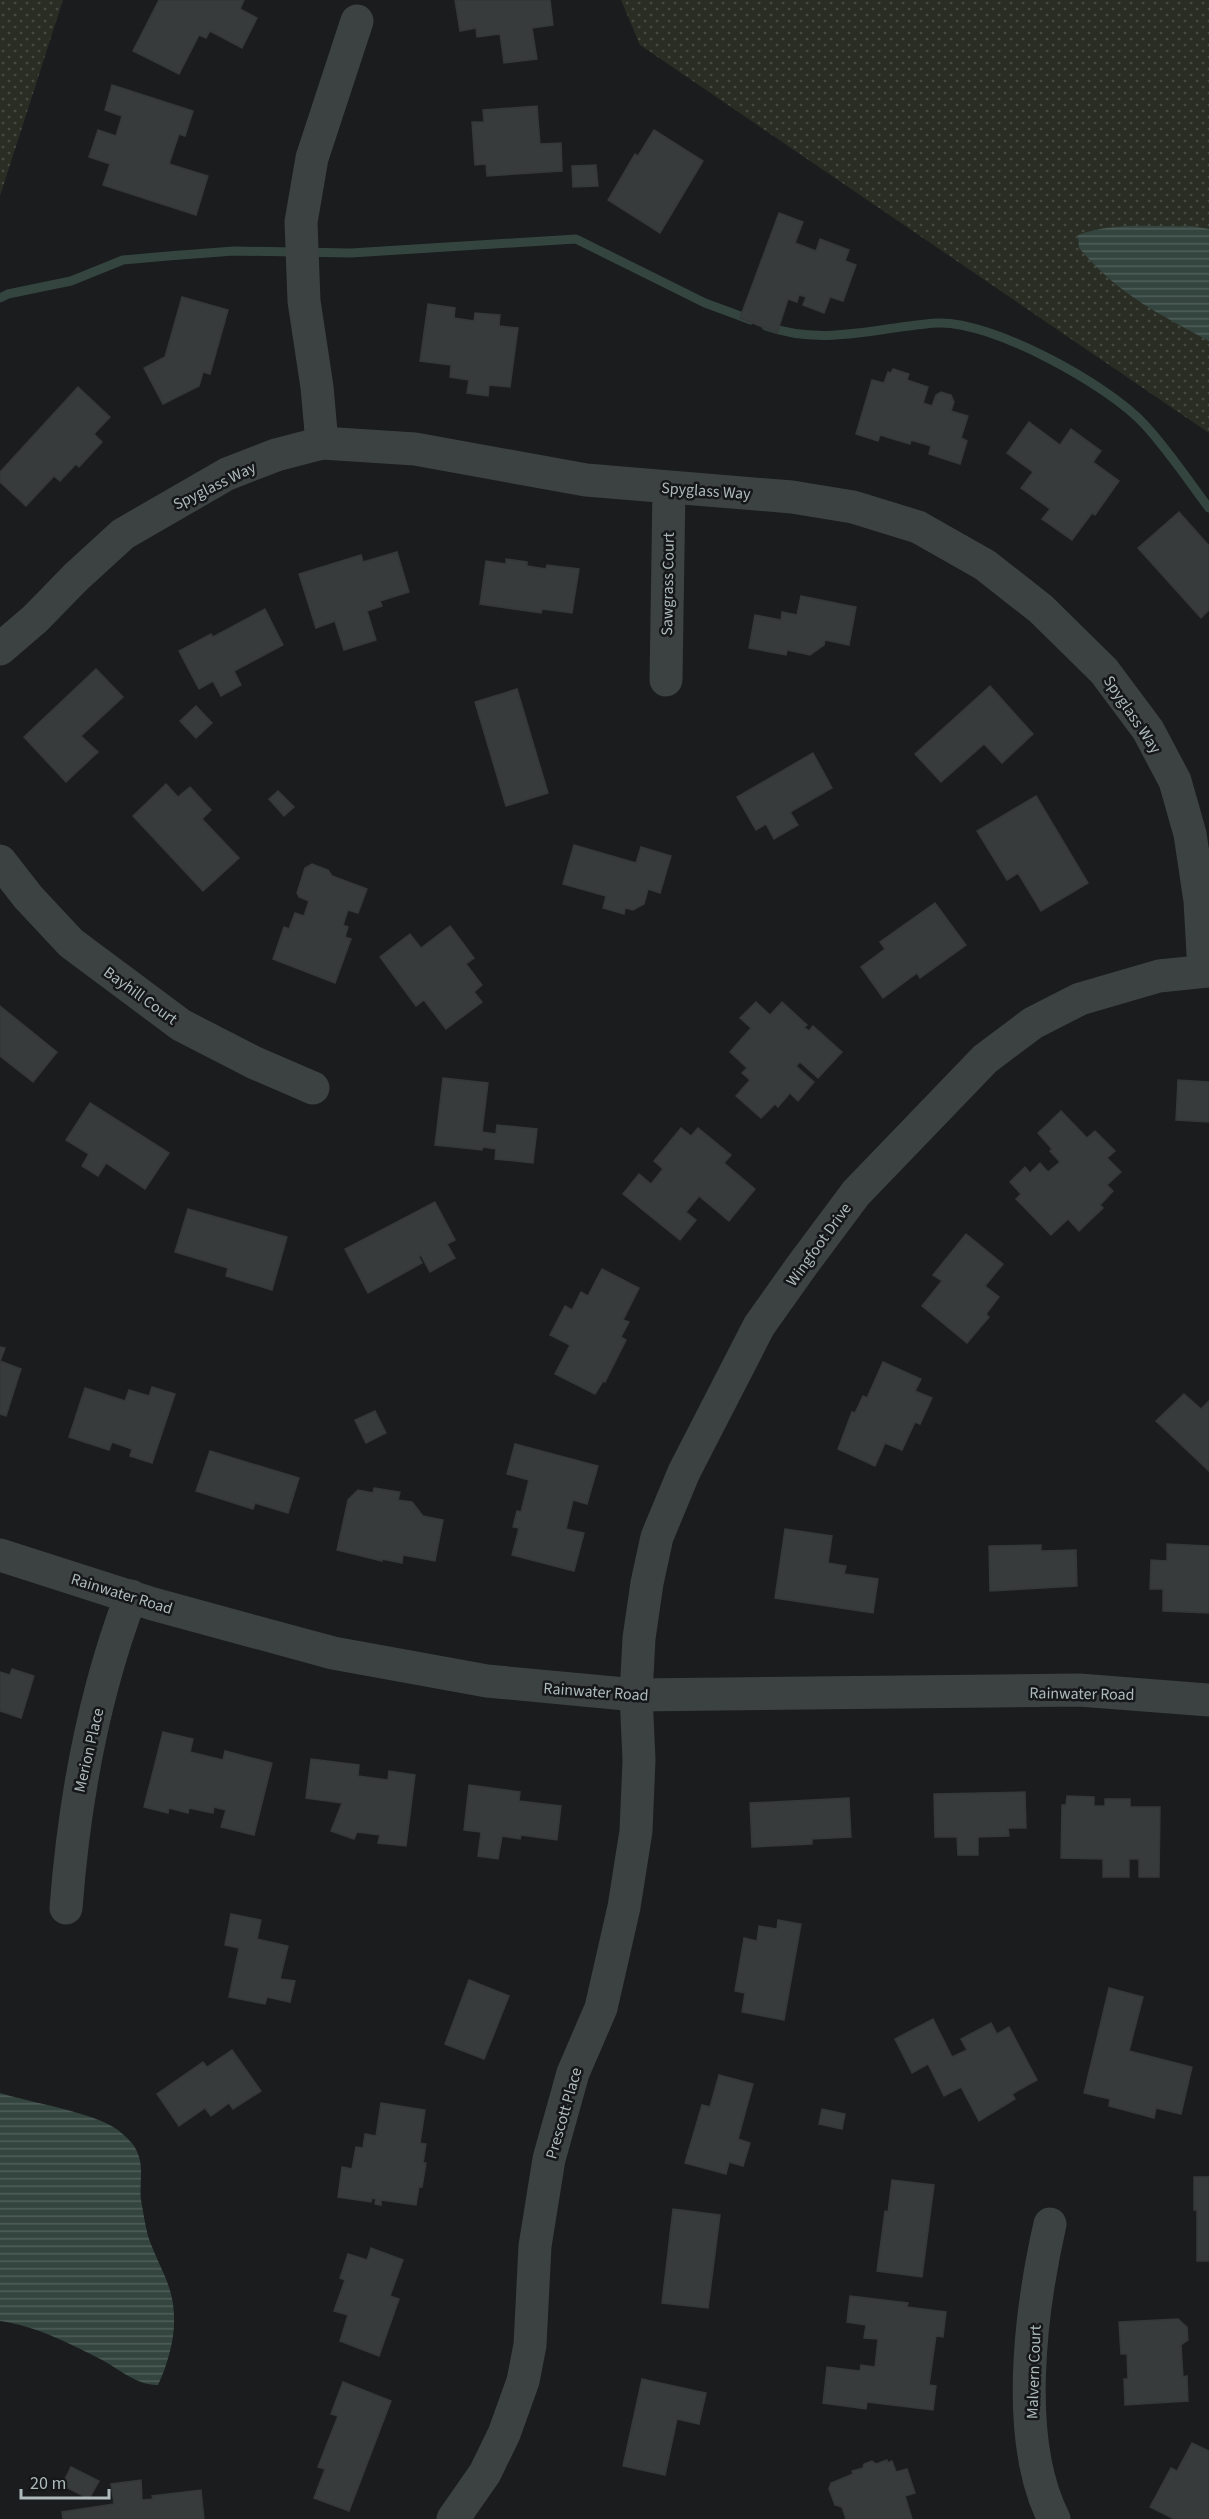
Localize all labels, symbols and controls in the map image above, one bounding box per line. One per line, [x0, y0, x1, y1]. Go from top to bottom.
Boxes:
street label: Spyglass Way [169, 456, 260, 515]
street label: Spyglass Way [661, 477, 752, 505]
street label: Sawgrass Court [656, 531, 680, 636]
street label: Spyglass Way [1098, 671, 1167, 758]
street label: Bayhill Court [99, 962, 182, 1030]
street label: Wingfoot Drive [781, 1198, 857, 1291]
street label: Rainwater Road [68, 1568, 175, 1620]
street label: Rainwater Road [543, 1677, 649, 1707]
street label: Rainwater Road [1029, 1682, 1135, 1706]
street label: Merion Place [69, 1706, 109, 1794]
street label: Prescott Place [540, 2065, 588, 2162]
street label: Malvern Court [1021, 2324, 1047, 2419]
scale bar [21, 2462, 110, 2500]
text: 20 m [30, 2471, 66, 2496]

